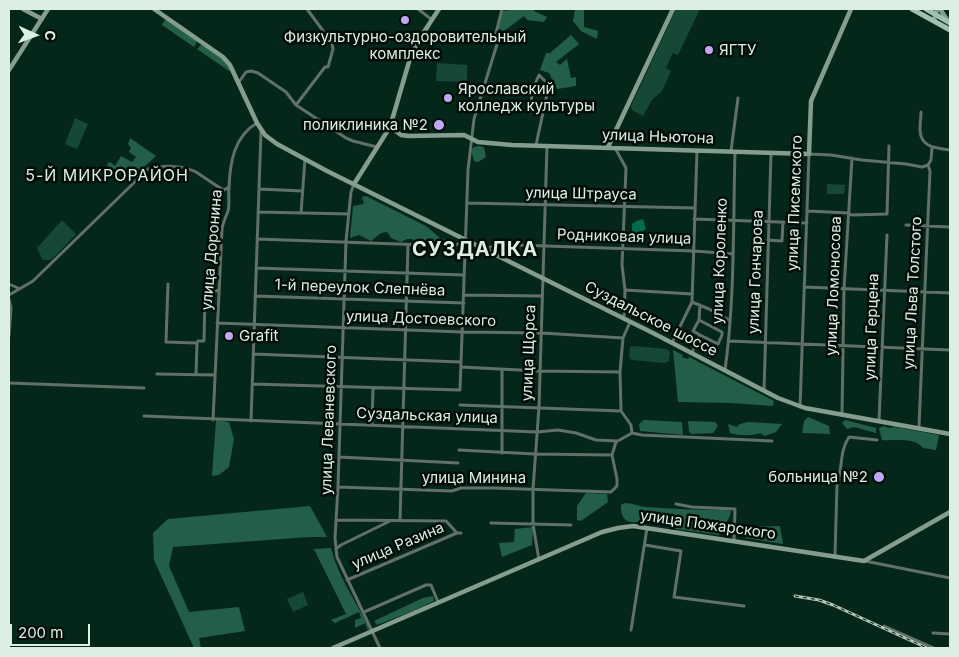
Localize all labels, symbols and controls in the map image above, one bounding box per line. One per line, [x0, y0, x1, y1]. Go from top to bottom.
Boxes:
north arrow [10, 10, 60, 60]
marker: Физкультурно-оздоровительный комплекс [399, 14, 411, 26]
place label: Физкультурно-оздоровительный комплекс [284, 28, 526, 63]
text: С [42, 30, 59, 41]
place label: ЯГТУ [719, 41, 756, 59]
marker: ЯГТУ [703, 44, 715, 56]
place label: Ярославский колледж культуры [458, 80, 595, 115]
marker: Ярославский колледж культуры [442, 92, 454, 104]
place label: поликлиника №2 [303, 116, 428, 134]
marker: поликлиника №2 [432, 118, 446, 132]
street label: улица Ньютона [602, 126, 714, 148]
street label: улица Писемского [784, 135, 806, 271]
district label: 5-Й МИКРОРАЙОН [23, 166, 191, 186]
street label: улица Штрауса [525, 184, 637, 204]
street label: улица Доронина [198, 189, 226, 311]
street label: улица Короленко [709, 197, 731, 325]
street label: улица Гончарова [745, 210, 767, 334]
street label: улица Ломоносова [823, 216, 845, 356]
street label: улица Льва Толстого [900, 216, 926, 370]
street label: Родниковая улица [556, 226, 692, 248]
district label: СУЗДАЛКА [411, 238, 539, 262]
street label: улица Герцена [861, 273, 883, 381]
street label: 1-й переулок Слепнёва [274, 276, 446, 300]
street label: Суздальское шоссе [581, 278, 721, 360]
street label: улица Щорса [518, 304, 540, 402]
street label: улица Достоевского [346, 307, 496, 331]
place label: Grafit [239, 327, 278, 345]
marker: Grafit [223, 330, 235, 342]
street label: улица Леваневского [317, 345, 341, 495]
street label: Суздальская улица [356, 405, 498, 427]
place label: больница №2 [768, 468, 868, 486]
street label: улица Минина [422, 469, 526, 487]
marker: больница №2 [872, 470, 886, 484]
street label: улица Пожарского [639, 507, 777, 543]
street label: улица Разина [349, 518, 447, 574]
scale bar [12, 614, 92, 646]
text: 200 m [18, 623, 63, 642]

